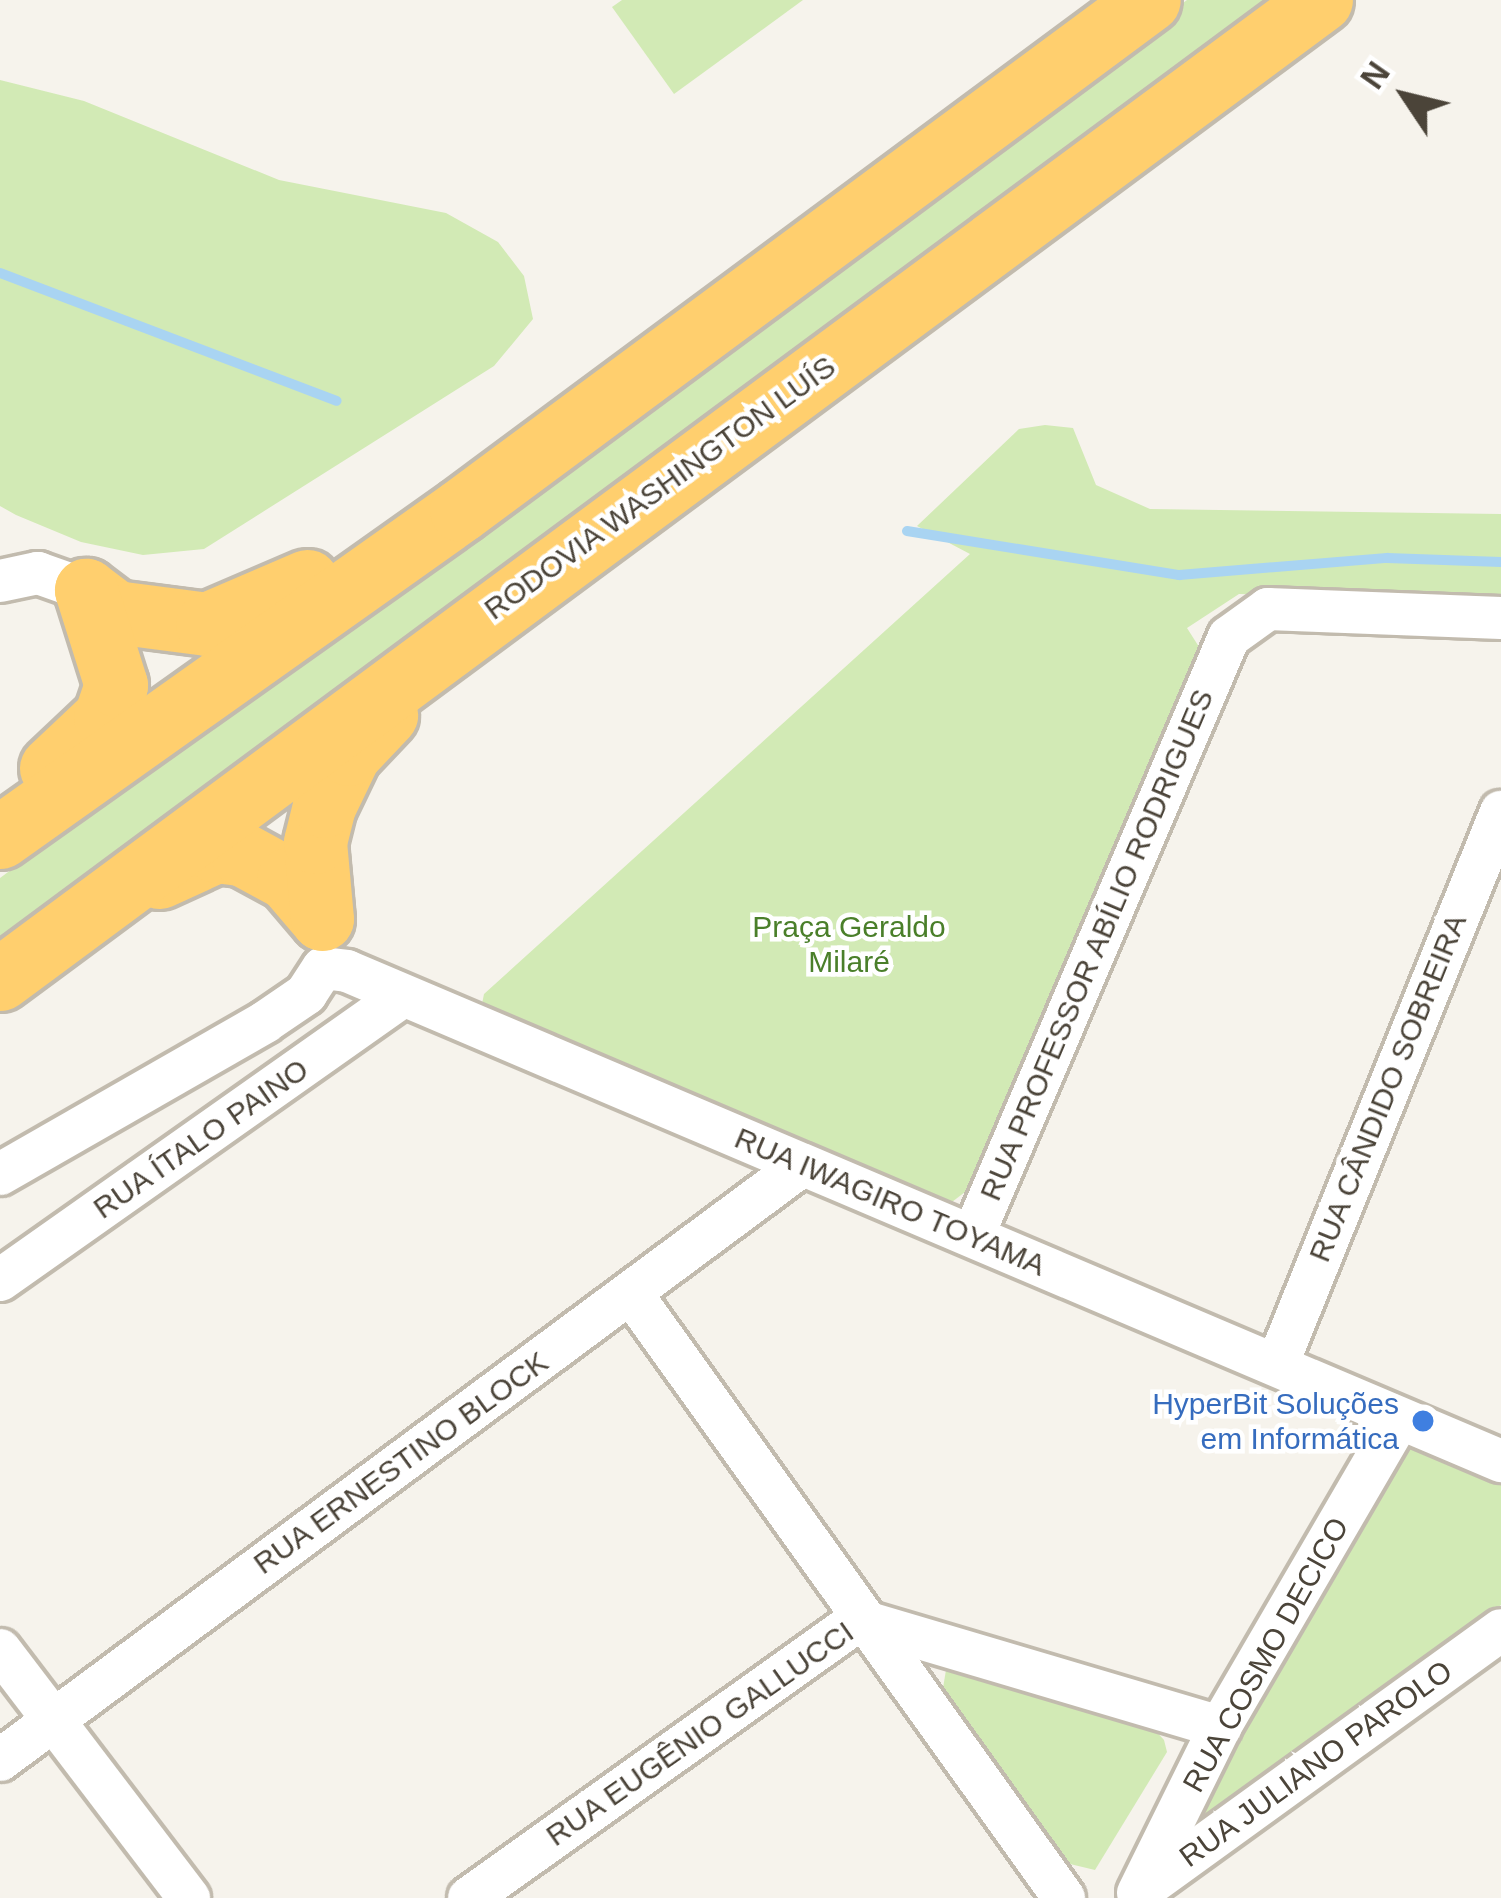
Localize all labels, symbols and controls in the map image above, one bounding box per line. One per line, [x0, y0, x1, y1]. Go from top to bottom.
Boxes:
north arrow [1345, 36, 1465, 156]
text: N [1353, 55, 1397, 95]
street label: RODOVIA WASHINGTON LUÍS [477, 348, 843, 628]
street label: RUA PROFESSOR ABÍLIO RODRIGUES [972, 682, 1222, 1208]
street label: RUA CÂNDIDO SOBREIRA [1301, 908, 1475, 1268]
park label: Praça Geraldo Milaré [752, 909, 946, 980]
street label: RUA ÍTALO PAINO [86, 1051, 316, 1227]
street label: RUA IWAGIRO TOYAMA [728, 1120, 1052, 1284]
street label: RUA ERNESTINO BLOCK [246, 1344, 556, 1582]
place label: HyperBit Soluções em Informática [1152, 1386, 1399, 1456]
marker: HyperBit Soluções em Informática [1410, 1408, 1436, 1434]
street label: RUA COSMO DECICO [1175, 1511, 1357, 1799]
street label: RUA EUGÊNIO GALLUCCI [539, 1614, 861, 1854]
street label: RUA JULIANO PAROLO [1172, 1653, 1460, 1875]

